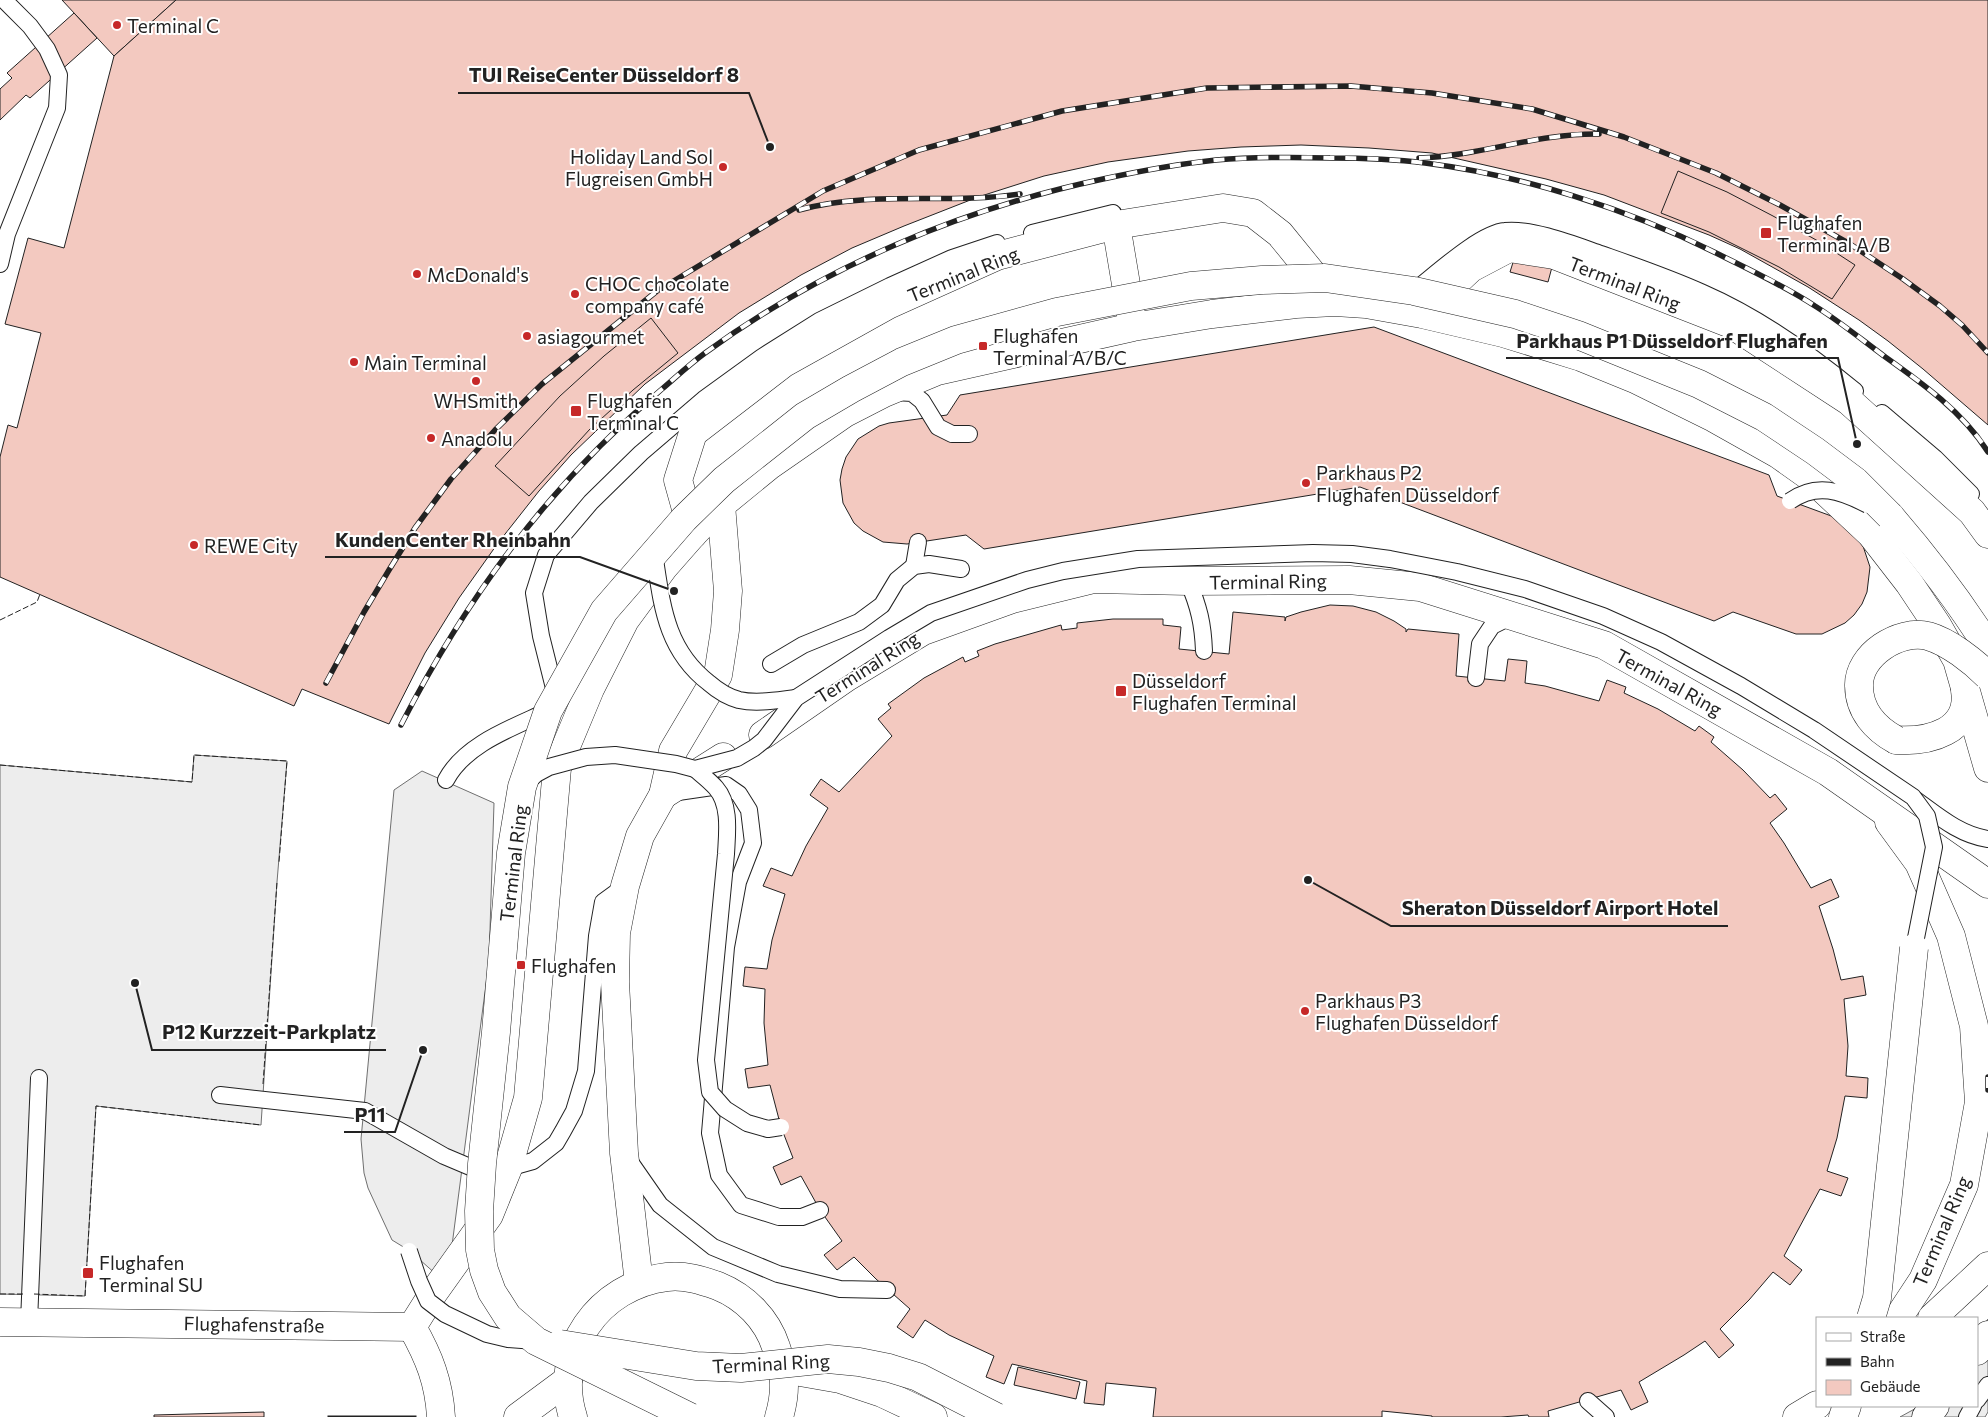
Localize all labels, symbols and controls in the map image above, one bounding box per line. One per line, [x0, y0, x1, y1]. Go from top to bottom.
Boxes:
place label: Terminal C [127, 14, 219, 37]
marker: Terminal C [111, 19, 123, 31]
callout: TUI ReiseCenter Düsseldorf 8 [458, 58, 749, 93]
text: TUI ReiseCenter Düsseldorf 8 [469, 62, 739, 86]
place label: Holiday Land Sol Flugreisen GmbH [565, 145, 713, 190]
marker: Holiday Land Sol Flugreisen GmbH [717, 161, 729, 173]
place label: Flughafen Terminal A/B [1777, 211, 1890, 256]
marker: Flughafen Terminal A/B [1759, 226, 1773, 240]
street label: Terminal Ring [904, 241, 1022, 307]
street label: Terminal Ring [1566, 251, 1684, 315]
place label: McDonald's [427, 263, 529, 286]
marker: McDonald's [411, 268, 423, 280]
place label: CHOC chocolate company café [585, 272, 729, 317]
marker: CHOC chocolate company café [569, 288, 581, 300]
callout: Parkhaus P1 Düsseldorf Flughafen [1506, 323, 1838, 358]
place label: Flughafen Terminal A/B/C [993, 324, 1127, 369]
place label: asiagourmet [537, 325, 645, 348]
text: Parkhaus P1 Düsseldorf Flughafen [1516, 328, 1828, 352]
marker: asiagourmet [521, 330, 533, 342]
marker: Flughafen Terminal A/B/C [977, 340, 989, 352]
place label: Main Terminal [364, 351, 487, 374]
marker: Main Terminal [348, 356, 360, 368]
marker: WHSmith [470, 375, 482, 387]
place label: WHSmith [434, 389, 518, 412]
place label: Flughafen Terminal C [587, 389, 679, 434]
marker: Flughafen Terminal C [569, 404, 583, 418]
place label: Anadolu [441, 427, 513, 450]
marker: Anadolu [425, 432, 437, 444]
place label: Parkhaus P2 Flughafen Düsseldorf [1316, 461, 1500, 506]
marker: Parkhaus P2 Flughafen Düsseldorf [1300, 477, 1312, 489]
callout: KundenCenter Rheinbahn [325, 522, 580, 557]
text: KundenCenter Rheinbahn [335, 527, 571, 551]
place label: REWE City [204, 534, 298, 557]
marker: REWE City [188, 539, 200, 551]
street label: Terminal Ring [1209, 568, 1327, 594]
street label: Terminal Ring [811, 626, 923, 708]
street label: Terminal Ring [1612, 643, 1726, 721]
place label: Düsseldorf Flughafen Terminal [1132, 669, 1296, 714]
marker: Düsseldorf Flughafen Terminal [1114, 684, 1128, 698]
street label: Terminal Ring [494, 803, 532, 923]
callout: Sheraton Düsseldorf Airport Hotel [1391, 891, 1728, 926]
text: Sheraton Düsseldorf Airport Hotel [1402, 895, 1718, 919]
place label: Flughafen [531, 954, 616, 977]
marker: Flughafen [515, 959, 527, 971]
place label: Parkhaus P3 Flughafen Düsseldorf [1315, 989, 1499, 1034]
marker: Parkhaus P3 Flughafen Düsseldorf [1299, 1005, 1311, 1017]
callout: P12 Kurzzeit-Parkplatz [152, 1015, 386, 1050]
text: P12 Kurzzeit-Parkplatz [162, 1019, 376, 1043]
callout: P11 [344, 1097, 395, 1132]
text: P11 [354, 1102, 386, 1126]
street label: Terminal Ring [1907, 1172, 1975, 1290]
place label: Flughafen Terminal SU [99, 1251, 203, 1296]
marker: Flughafen Terminal SU [81, 1266, 95, 1280]
street label: Flughafenstraße [183, 1311, 325, 1337]
legend [1816, 1317, 1978, 1407]
text: Straße [1860, 1327, 1906, 1345]
street label: Terminal Ring [712, 1348, 830, 1378]
text: Bahn [1860, 1352, 1895, 1370]
text: Gebäude [1860, 1377, 1921, 1395]

